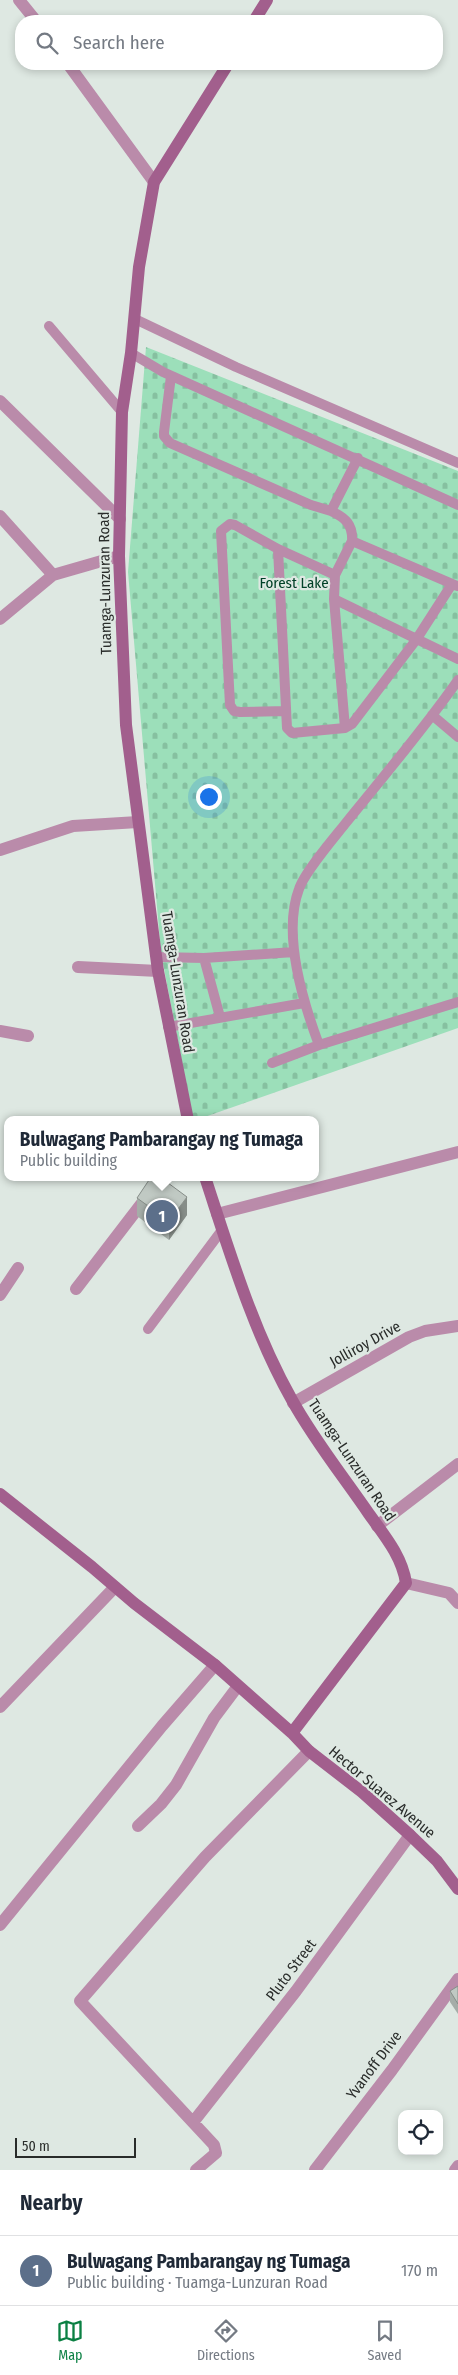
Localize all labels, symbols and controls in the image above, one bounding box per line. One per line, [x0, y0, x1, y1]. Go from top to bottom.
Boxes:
search box [15, 15, 443, 70]
icon: search [33, 29, 61, 57]
text: Search here [73, 31, 165, 54]
street label: Tuamga-Lunzuran Road [95, 511, 115, 655]
park label: Forest Lake [259, 574, 329, 592]
your location [196, 784, 222, 810]
street label: Tuamga-Lunzuran Road [158, 910, 198, 1054]
popup [4, 1116, 319, 1181]
text: Bulwagang Pambarangay ng Tumaga [20, 1128, 303, 1151]
text: Public building [20, 1151, 117, 1170]
pin: 1 [146, 1197, 178, 1235]
street label: Jolliroy Drive [326, 1317, 404, 1371]
street label: Tuamga-Lunzuran Road [305, 1396, 399, 1524]
street label: Hector Suarez Avenue [325, 1742, 439, 1842]
street label: Pluto Street [262, 1936, 320, 2004]
street label: Yvanoff Drive [342, 2027, 406, 2103]
map controls [398, 2110, 443, 2155]
button: locate [398, 2110, 443, 2155]
scale bar [15, 2135, 136, 2158]
text: 50 m [22, 2138, 50, 2155]
text: Nearby [20, 2190, 82, 2216]
text: Bulwagang Pambarangay ng Tumaga [67, 2250, 350, 2273]
text: 1 [33, 2261, 39, 2280]
text: 170 m [401, 2261, 438, 2280]
text: Public building · Tuamga-Lunzuran Road [67, 2273, 328, 2292]
tab: Map [56, 2317, 84, 2364]
tab: Directions [197, 2317, 255, 2364]
tab: Saved [367, 2317, 402, 2364]

